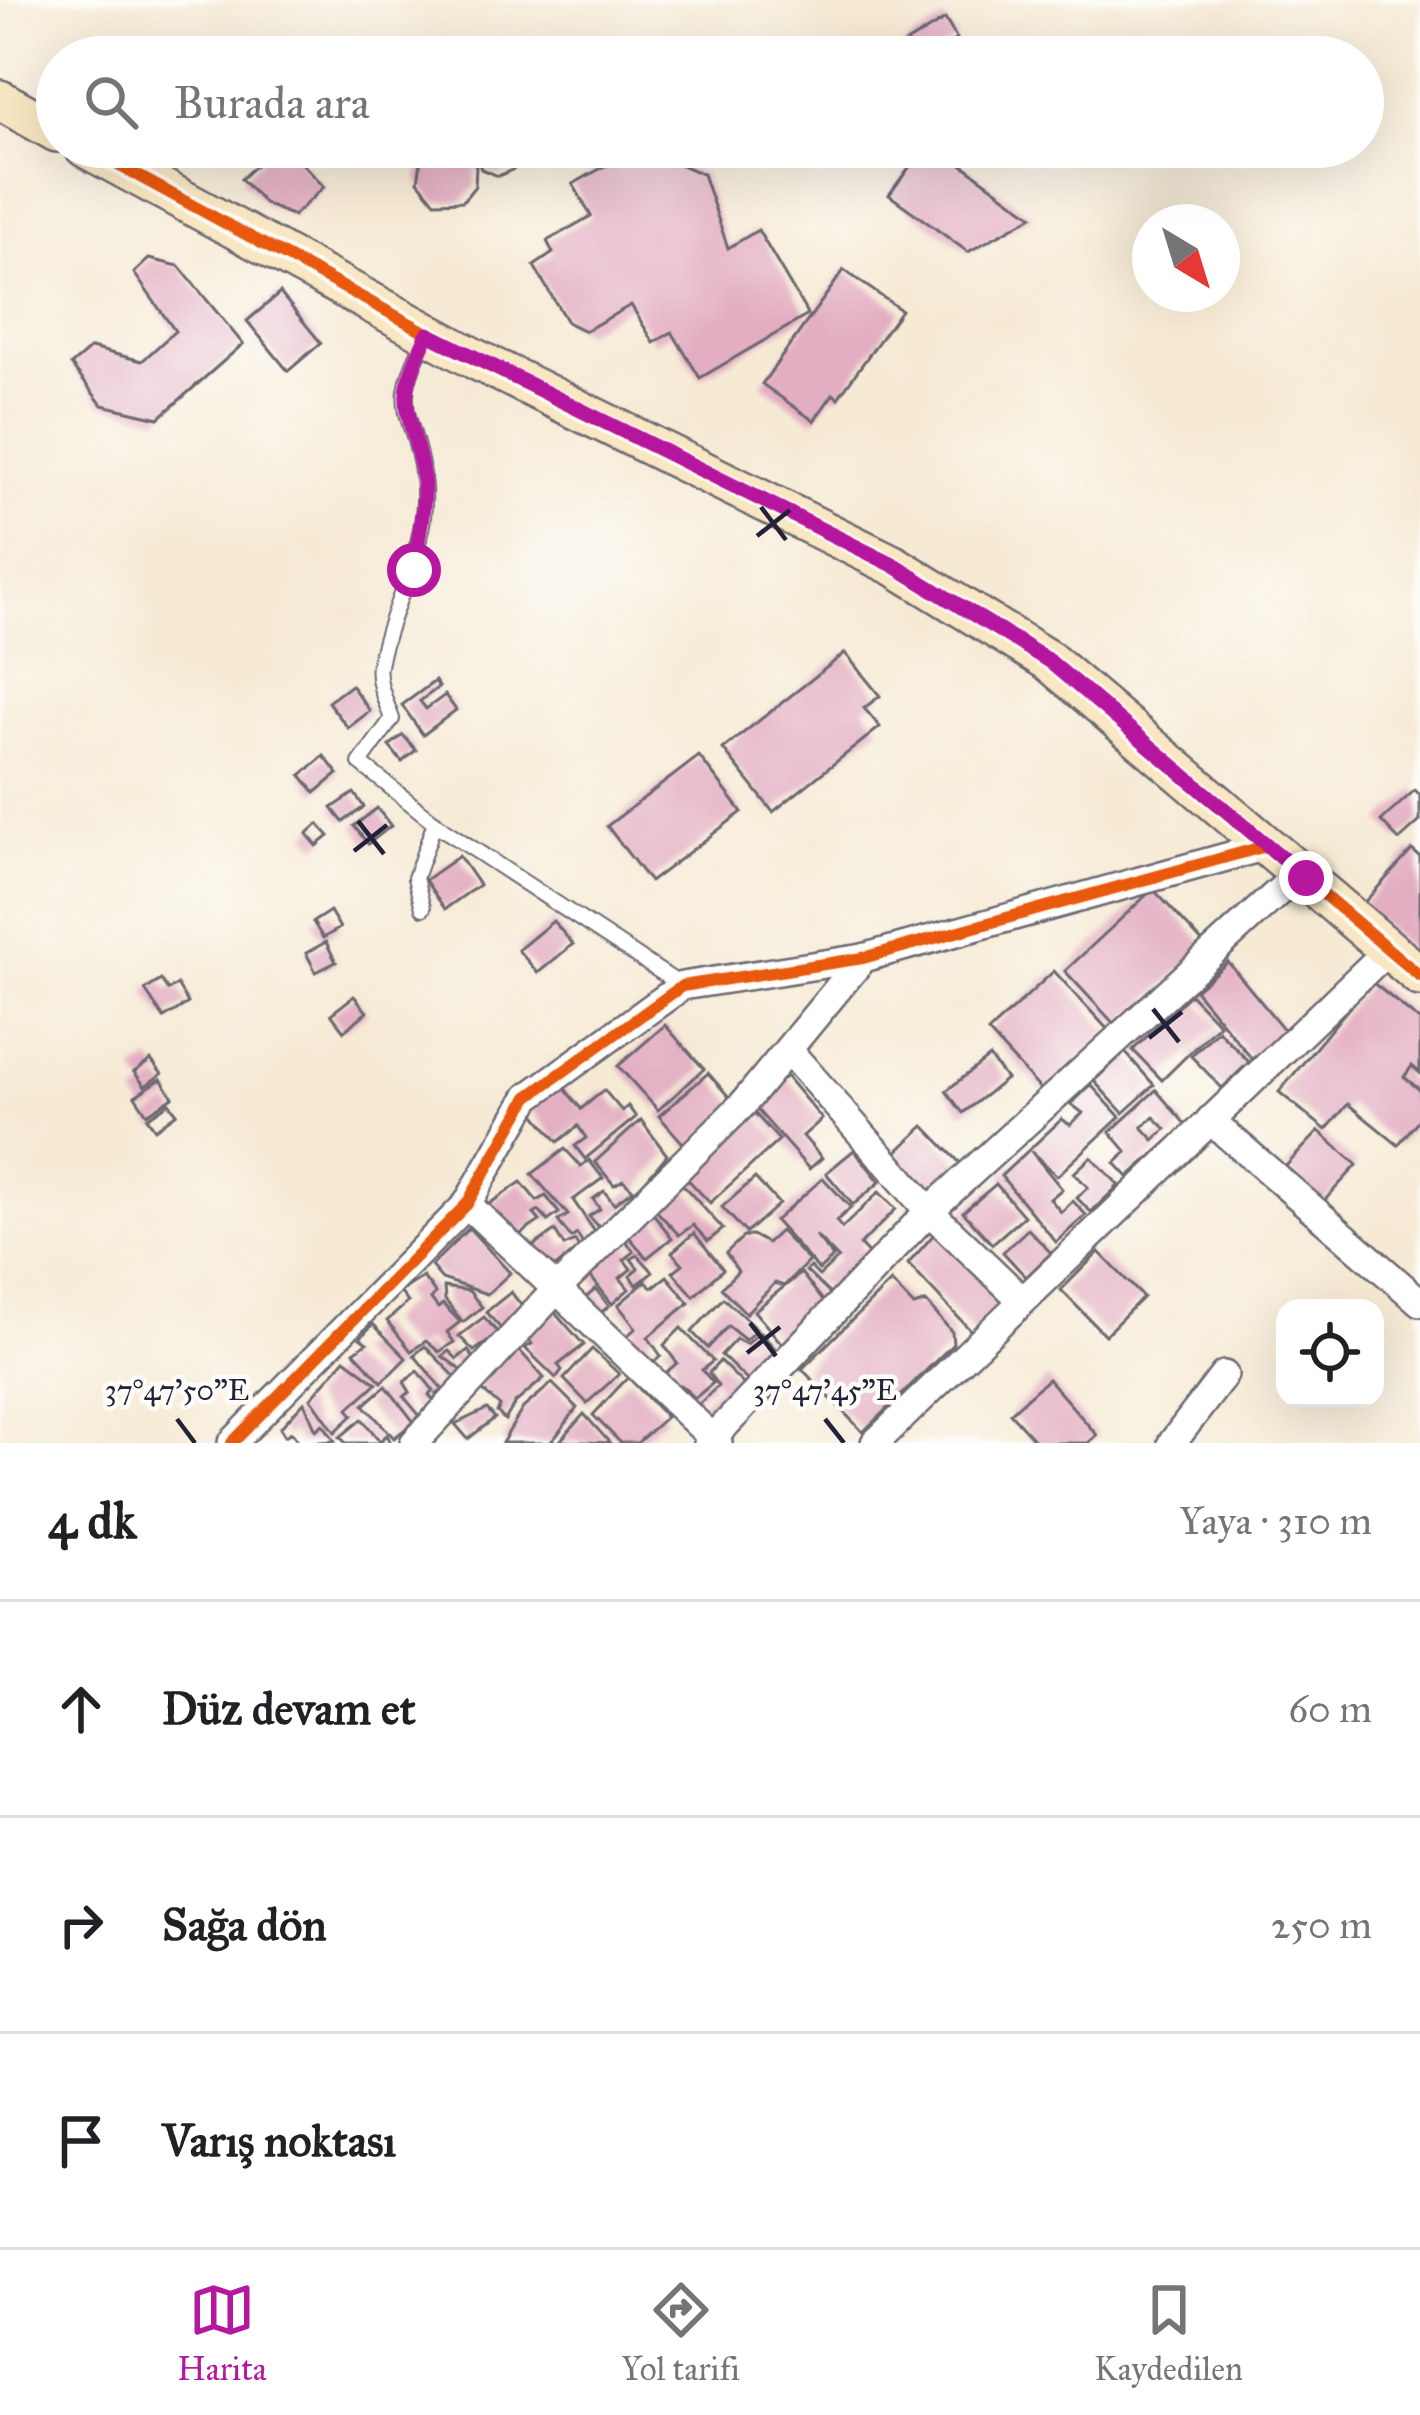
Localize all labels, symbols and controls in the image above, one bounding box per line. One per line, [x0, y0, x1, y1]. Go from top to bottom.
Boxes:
search box [36, 36, 1384, 168]
icon: search [78, 69, 144, 135]
text: Burada ara [174, 75, 370, 130]
north arrow [1132, 204, 1240, 312]
route start [387, 543, 441, 597]
route end [1279, 851, 1333, 905]
map controls [1276, 1299, 1384, 1407]
button: locate [1276, 1299, 1384, 1407]
text: 37°47'50"E [105, 1372, 249, 1408]
text: 37°47'45"E [753, 1372, 897, 1408]
text: 4 dk [48, 1490, 137, 1552]
text: Yaya · 310 m [1179, 1497, 1372, 1545]
icon: ahead [48, 1676, 114, 1742]
text: Düz devam et [162, 1681, 416, 1736]
text: 60 m [1288, 1685, 1372, 1733]
icon: right [48, 1892, 114, 1958]
text: Sağa dön [162, 1897, 327, 1952]
text: 250 m [1271, 1901, 1372, 1949]
icon: arrive [48, 2108, 114, 2174]
text: Varış noktası [162, 2113, 396, 2168]
tab: Harita [177, 2277, 267, 2389]
tab: Yol tarifi [621, 2277, 740, 2389]
tab: Kaydedilen [1094, 2277, 1243, 2389]

